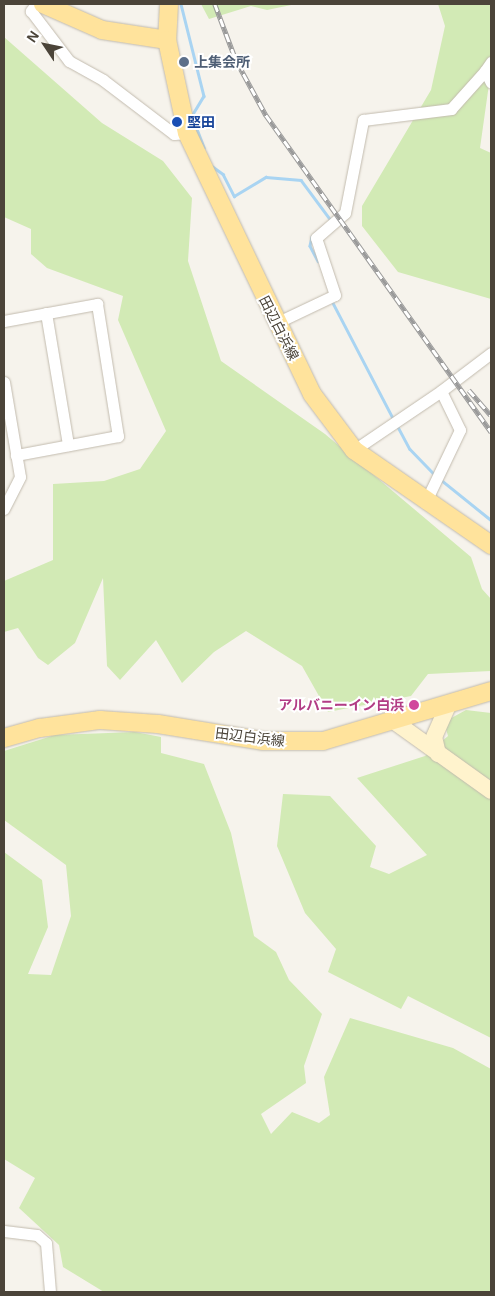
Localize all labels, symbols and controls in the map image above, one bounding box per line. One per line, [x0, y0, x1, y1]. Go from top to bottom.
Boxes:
north arrow [20, 20, 70, 70]
text: N [23, 28, 42, 45]
place label: 上集会所 [194, 54, 250, 70]
marker: 上集会所 [178, 56, 190, 68]
place label: 堅田 [187, 114, 215, 130]
marker: 堅田 [171, 116, 183, 128]
street label: 田辺白浜線 [256, 293, 302, 363]
place label: アルバニーイン白浜 [278, 697, 404, 713]
marker: アルバニーイン白浜 [408, 699, 420, 711]
street label: 田辺白浜線 [214, 724, 286, 750]

